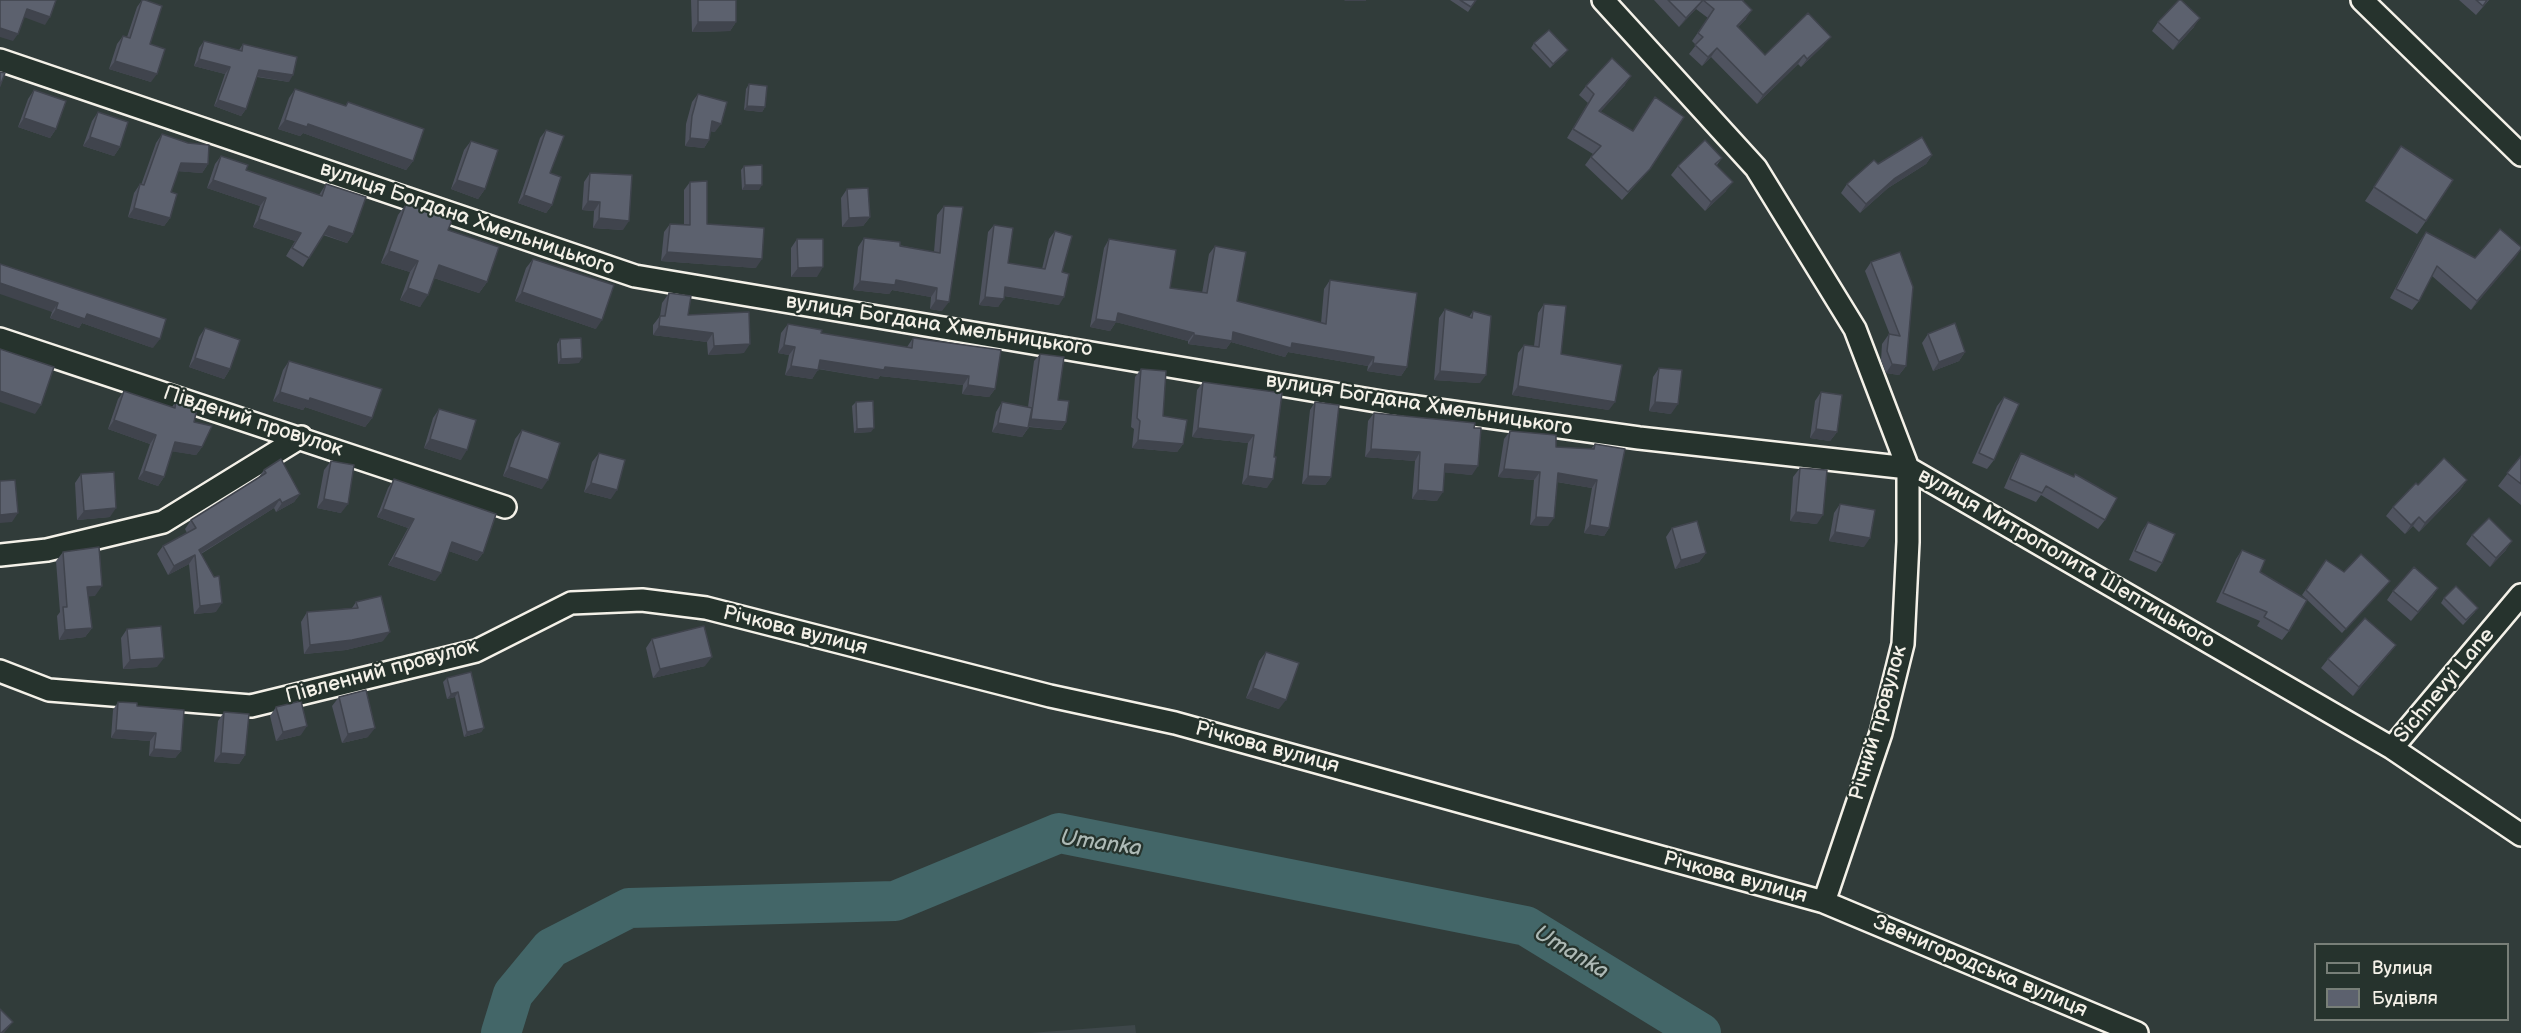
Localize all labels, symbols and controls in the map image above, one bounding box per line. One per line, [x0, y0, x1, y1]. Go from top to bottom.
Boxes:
street label: вулиця Богдана Хмельницького [316, 157, 618, 281]
street label: вулиця Богдана Хмельницького [784, 289, 1094, 363]
street label: вулиця Богдана Хмельницького [1264, 368, 1574, 442]
street label: Південий провулок [160, 381, 346, 463]
street label: вулиця Митрополита Шептицького [1913, 463, 2219, 655]
street label: Річкова вулиця [720, 601, 870, 661]
street label: Sichnevyi Lane [2389, 623, 2501, 749]
street label: Півленний провулок [283, 634, 481, 710]
street label: Річний провулок [1845, 643, 1913, 803]
street label: Річкова вулиця [1192, 717, 1342, 779]
water label: Umanka [1059, 825, 1143, 863]
street label: Річкова вулиця [1660, 847, 1810, 909]
street label: Звенигородська вулиця [1869, 910, 2091, 1024]
water label: Umanka [1529, 921, 1613, 985]
legend [2314, 943, 2509, 1021]
text: Вулиця [2372, 958, 2433, 979]
text: Будівля [2372, 988, 2438, 1009]

